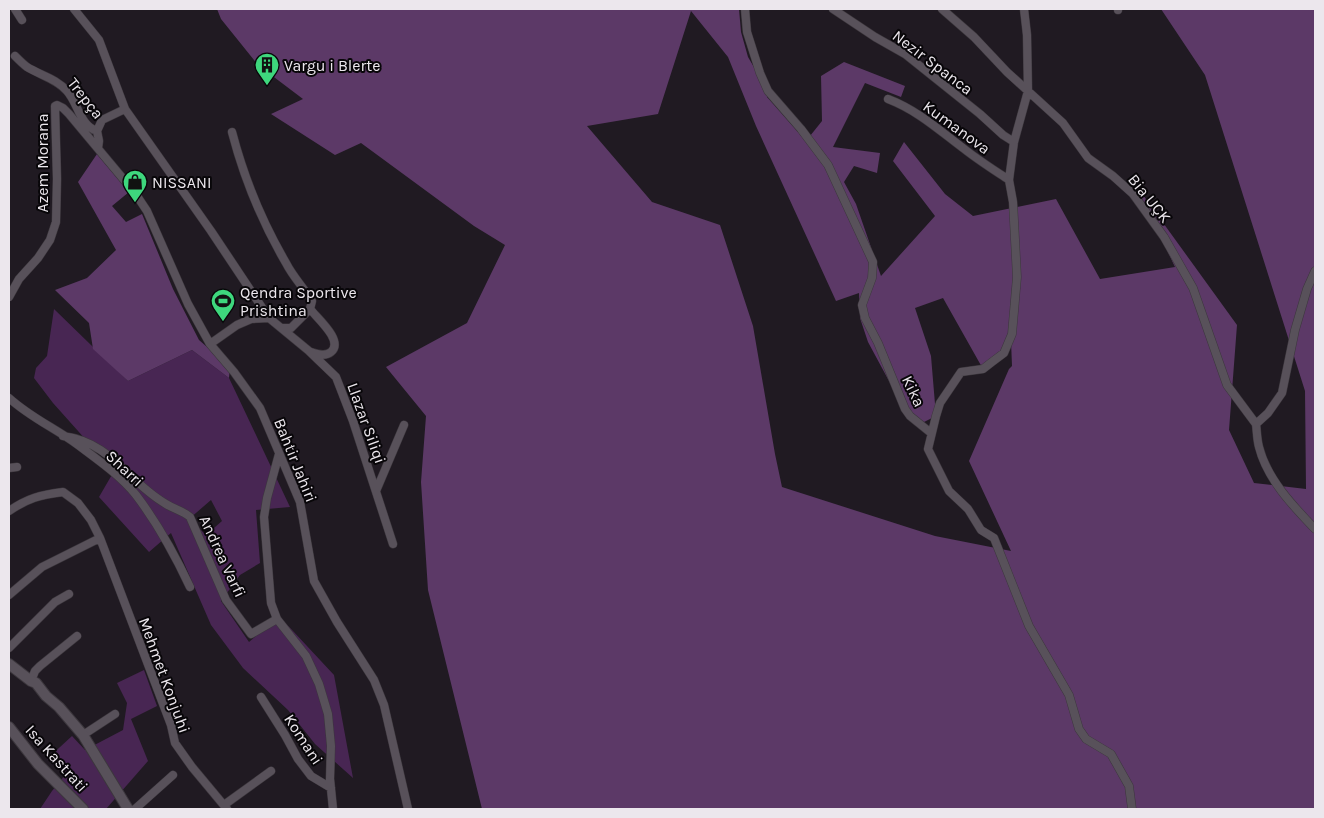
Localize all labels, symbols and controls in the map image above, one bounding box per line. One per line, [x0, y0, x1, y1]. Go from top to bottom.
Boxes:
street label: Nezir Spanca [889, 26, 977, 99]
building icon: Vargu i Blerte [254, 52, 280, 86]
place label: Vargu i Blerte [284, 56, 381, 75]
street label: Trepça [64, 74, 108, 123]
street label: Kumanova [919, 97, 994, 158]
street label: Azem Morana [33, 113, 52, 213]
shop icon: NISSANI [122, 169, 148, 203]
street label: Bia UÇK [1124, 170, 1175, 227]
place label: NISSANI [152, 173, 211, 192]
place label: Qendra Sportive Prishtina [240, 283, 357, 320]
sports icon: Qendra Sportive Prishtina [210, 288, 236, 322]
street label: Kika [898, 373, 929, 410]
street label: Llazar Siliqi [343, 380, 390, 466]
street label: Bahtir Jahiri [270, 415, 321, 505]
street label: Sharri [102, 446, 147, 490]
street label: Andrea Varfi [195, 512, 250, 600]
street label: Mehmet Konjuhi [135, 615, 194, 736]
street label: Komani [280, 710, 327, 768]
street label: Isa Kastrati [22, 721, 92, 796]

